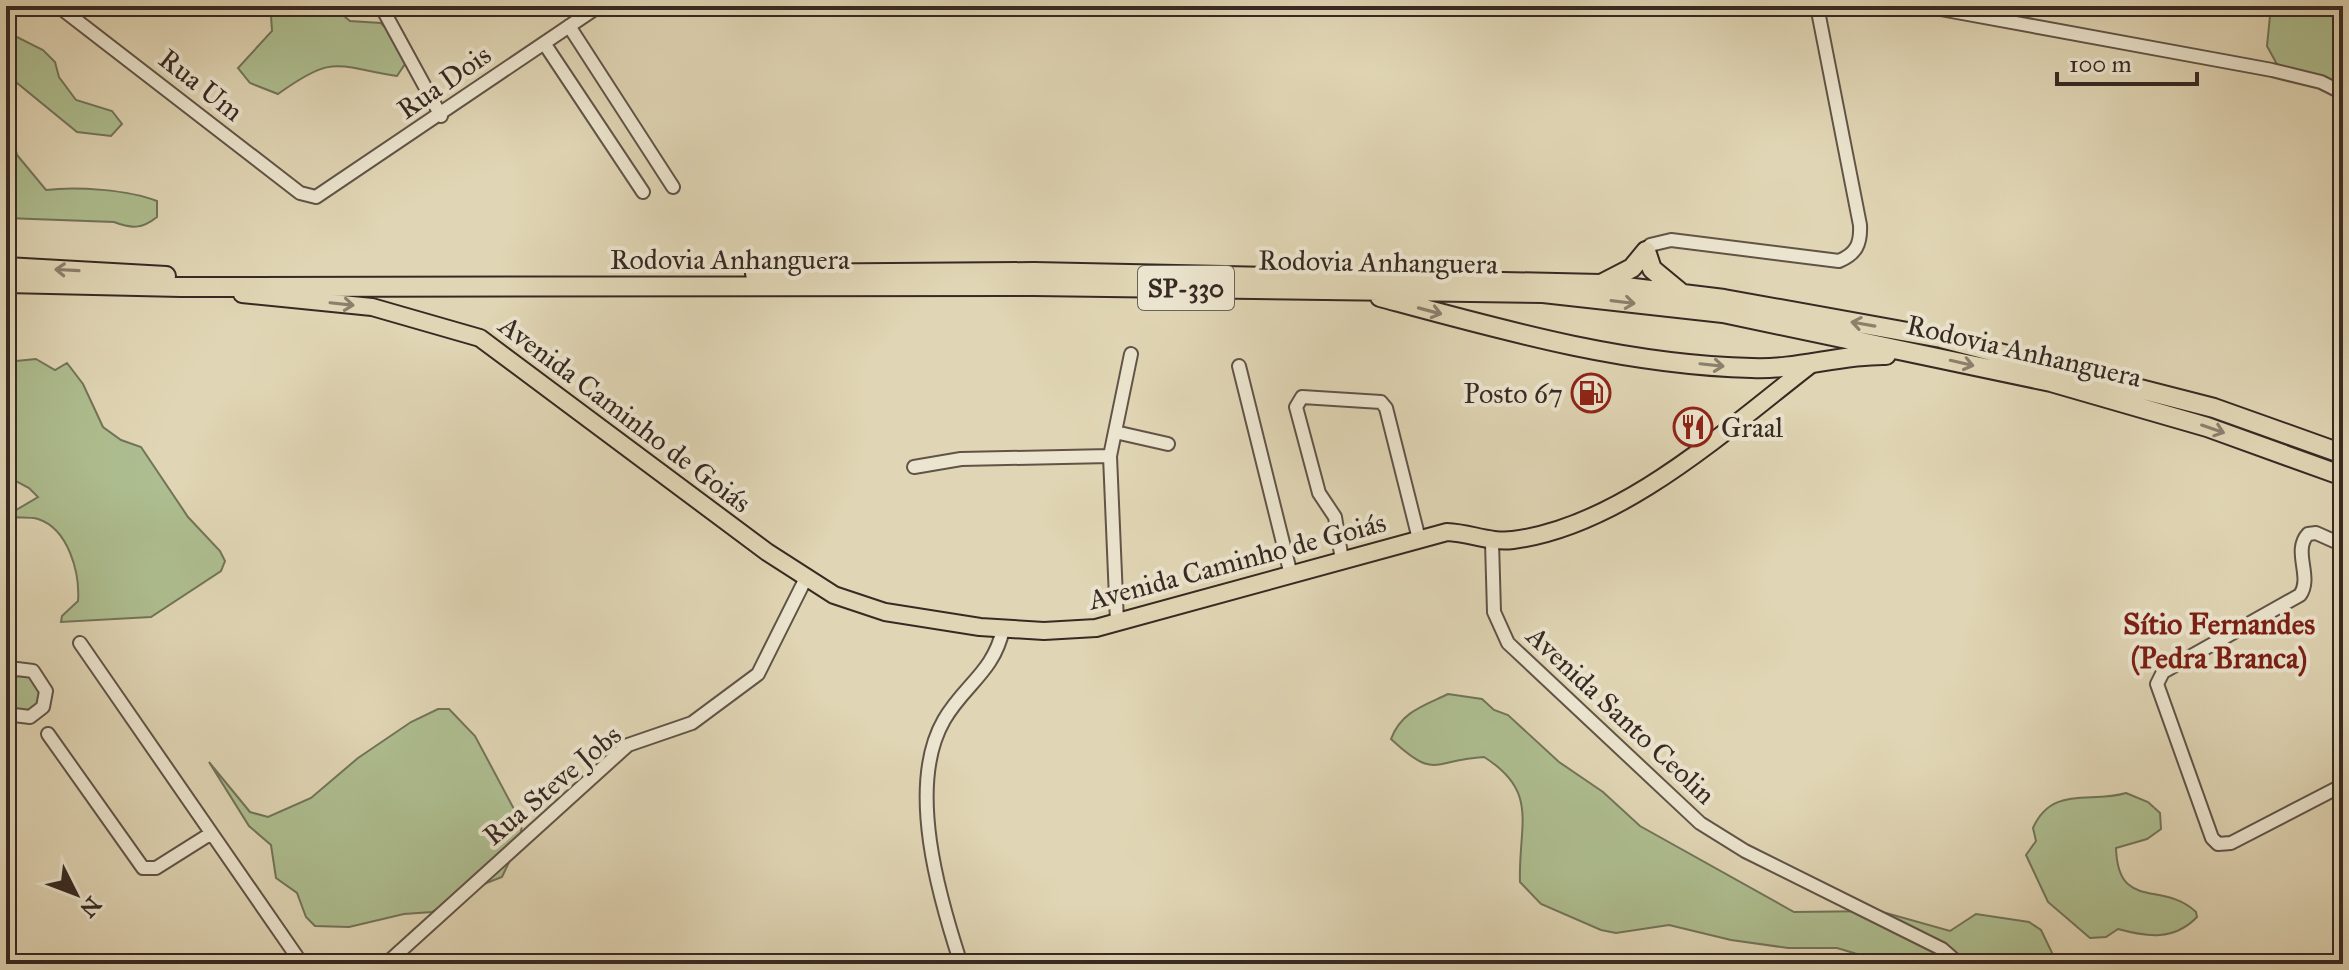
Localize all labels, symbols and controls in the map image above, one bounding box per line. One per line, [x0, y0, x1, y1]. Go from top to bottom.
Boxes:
scale bar [2057, 36, 2197, 86]
street label: Rua Dois [390, 37, 498, 127]
street label: Rua Um [152, 41, 250, 129]
text: 100 m [2069, 49, 2132, 79]
street label: Rodovia Anhanguera [610, 242, 850, 277]
street label: Rodovia Anhanguera [1258, 242, 1498, 282]
one-way arrow [54, 263, 81, 278]
road number: SP-330 [1138, 266, 1234, 310]
one-way arrow [1609, 294, 1636, 309]
one-way arrow [328, 297, 355, 312]
one-way arrow [1416, 304, 1442, 319]
street label: Avenida Caminho de Goiás [491, 307, 758, 520]
street label: Rodovia Anhanguera [1903, 307, 2145, 395]
one-way arrow [1851, 316, 1876, 331]
one-way arrow [1948, 356, 1974, 371]
one-way arrow [1698, 357, 1725, 372]
fuel station icon: Posto 67 [1570, 372, 1612, 414]
place label: Posto 67 [1464, 376, 1563, 411]
restaurant icon: Graal [1672, 406, 1714, 448]
place label: Graal [1721, 410, 1784, 445]
one-way arrow [2200, 423, 2225, 437]
street label: Avenida Caminho de Goiás [1083, 504, 1390, 618]
district label: Sítio Fernandes (Pedra Branca) [2123, 606, 2315, 677]
street label: Avenida Santo Ceolin [1518, 618, 1723, 812]
street label: Rua Steve Jobs [476, 717, 628, 853]
north arrow [36, 854, 116, 934]
text: N [74, 891, 107, 923]

